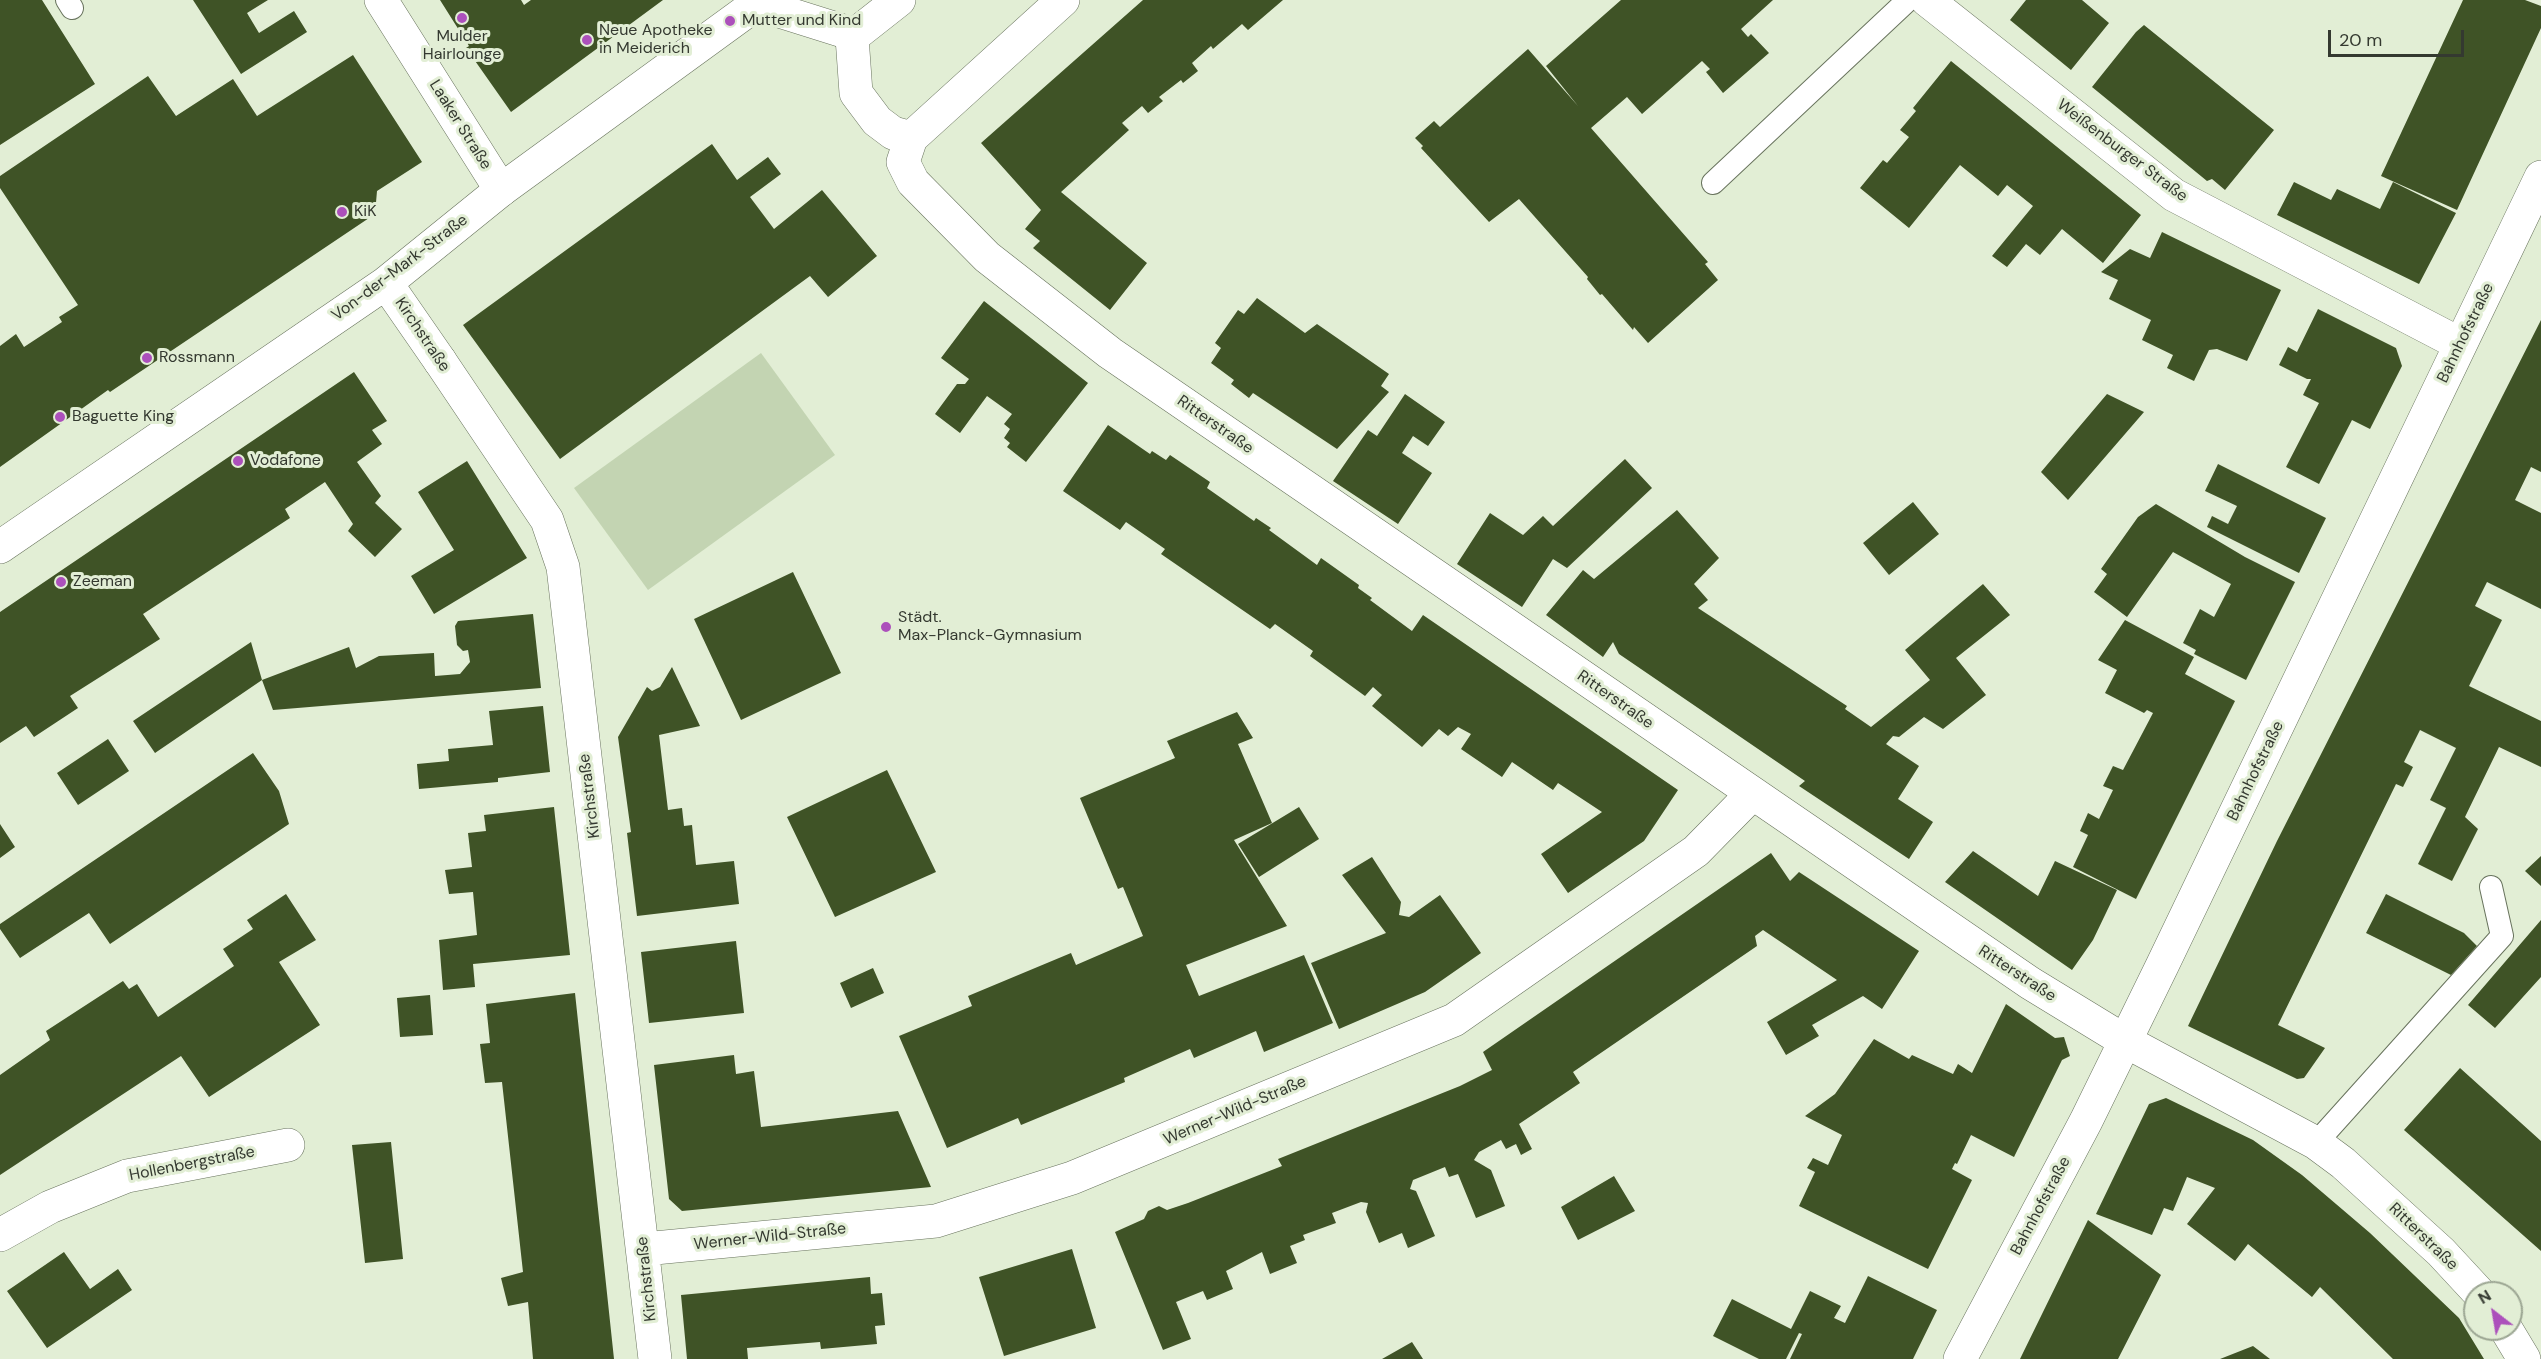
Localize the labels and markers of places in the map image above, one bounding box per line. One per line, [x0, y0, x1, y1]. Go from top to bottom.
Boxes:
marker: Mulder Hairlounge [455, 11, 469, 25]
place label: Mutter und Kind [742, 11, 861, 31]
marker: Mutter und Kind [723, 14, 737, 28]
place label: Neue Apotheke in Meiderich [599, 21, 713, 59]
place label: Mulder Hairlounge [423, 27, 501, 65]
marker: Neue Apotheke in Meiderich [580, 33, 594, 47]
place label: KiK [354, 202, 377, 222]
marker: KiK [335, 205, 349, 219]
place label: Rossmann [159, 348, 235, 368]
marker: Rossmann [140, 351, 154, 365]
place label: Baguette King [72, 407, 174, 427]
marker: Baguette King [53, 410, 67, 424]
place label: Vodafone [250, 451, 321, 471]
marker: Vodafone [231, 454, 245, 468]
place label: Zeeman [73, 572, 132, 592]
marker: Zeeman [54, 575, 68, 589]
place label: Städt. Max-Planck-Gymnasium [898, 608, 1082, 646]
marker: Städt. Max-Planck-Gymnasium [879, 620, 893, 634]

